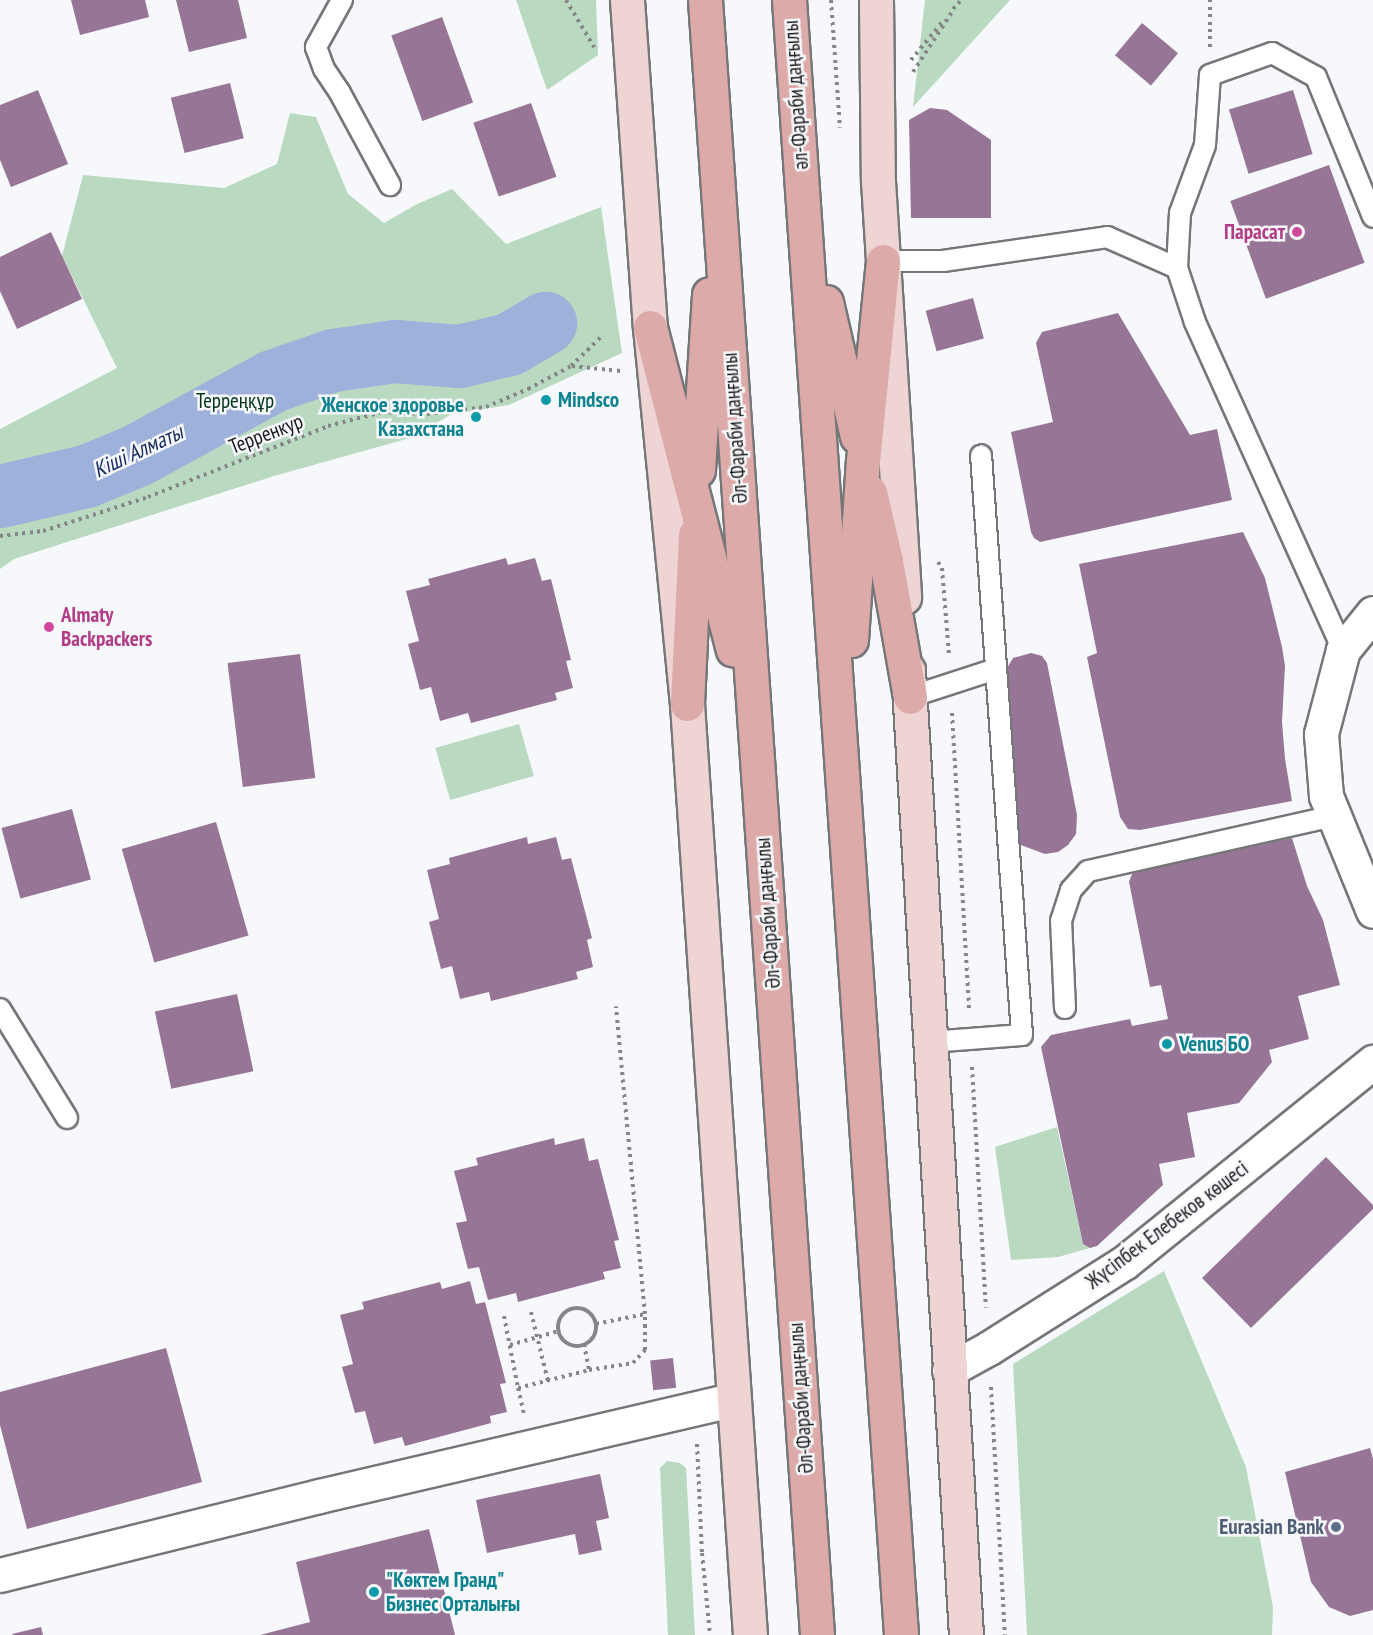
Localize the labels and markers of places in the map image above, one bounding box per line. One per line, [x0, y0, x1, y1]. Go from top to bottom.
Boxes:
place label: Парасат [1224, 219, 1285, 245]
marker: Парасат [1290, 225, 1304, 239]
place label: Mindsco [558, 387, 619, 413]
place label: Женское здоровье Казахстана [321, 392, 464, 442]
marker: Mindsco [539, 393, 553, 407]
marker: Женское здоровье Казахстана [469, 410, 483, 424]
place label: Almaty Backpackers [61, 602, 152, 652]
marker: Almaty Backpackers [42, 620, 56, 634]
place label: Venus БО [1179, 1031, 1249, 1057]
marker: Venus БО [1160, 1037, 1174, 1051]
place label: Eurasian Bank [1219, 1514, 1324, 1540]
marker: Eurasian Bank [1329, 1520, 1343, 1534]
place label: "Көктем Гранд" Бизнес Орталығы [386, 1567, 521, 1617]
marker: "Көктем Гранд" Бизнес Орталығы [367, 1585, 381, 1599]

